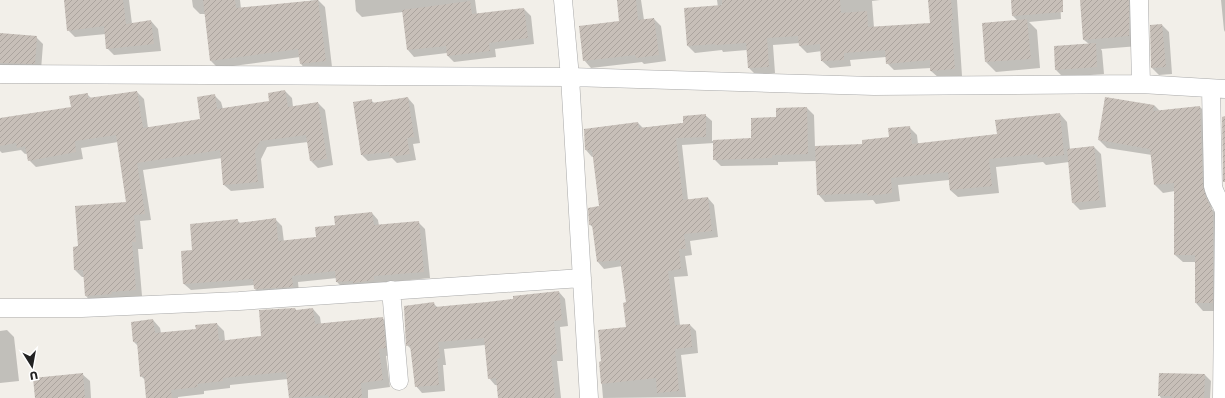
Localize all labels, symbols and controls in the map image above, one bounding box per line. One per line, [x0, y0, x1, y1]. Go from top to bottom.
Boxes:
north arrow [12, 346, 52, 386]
text: U [29, 369, 39, 383]

